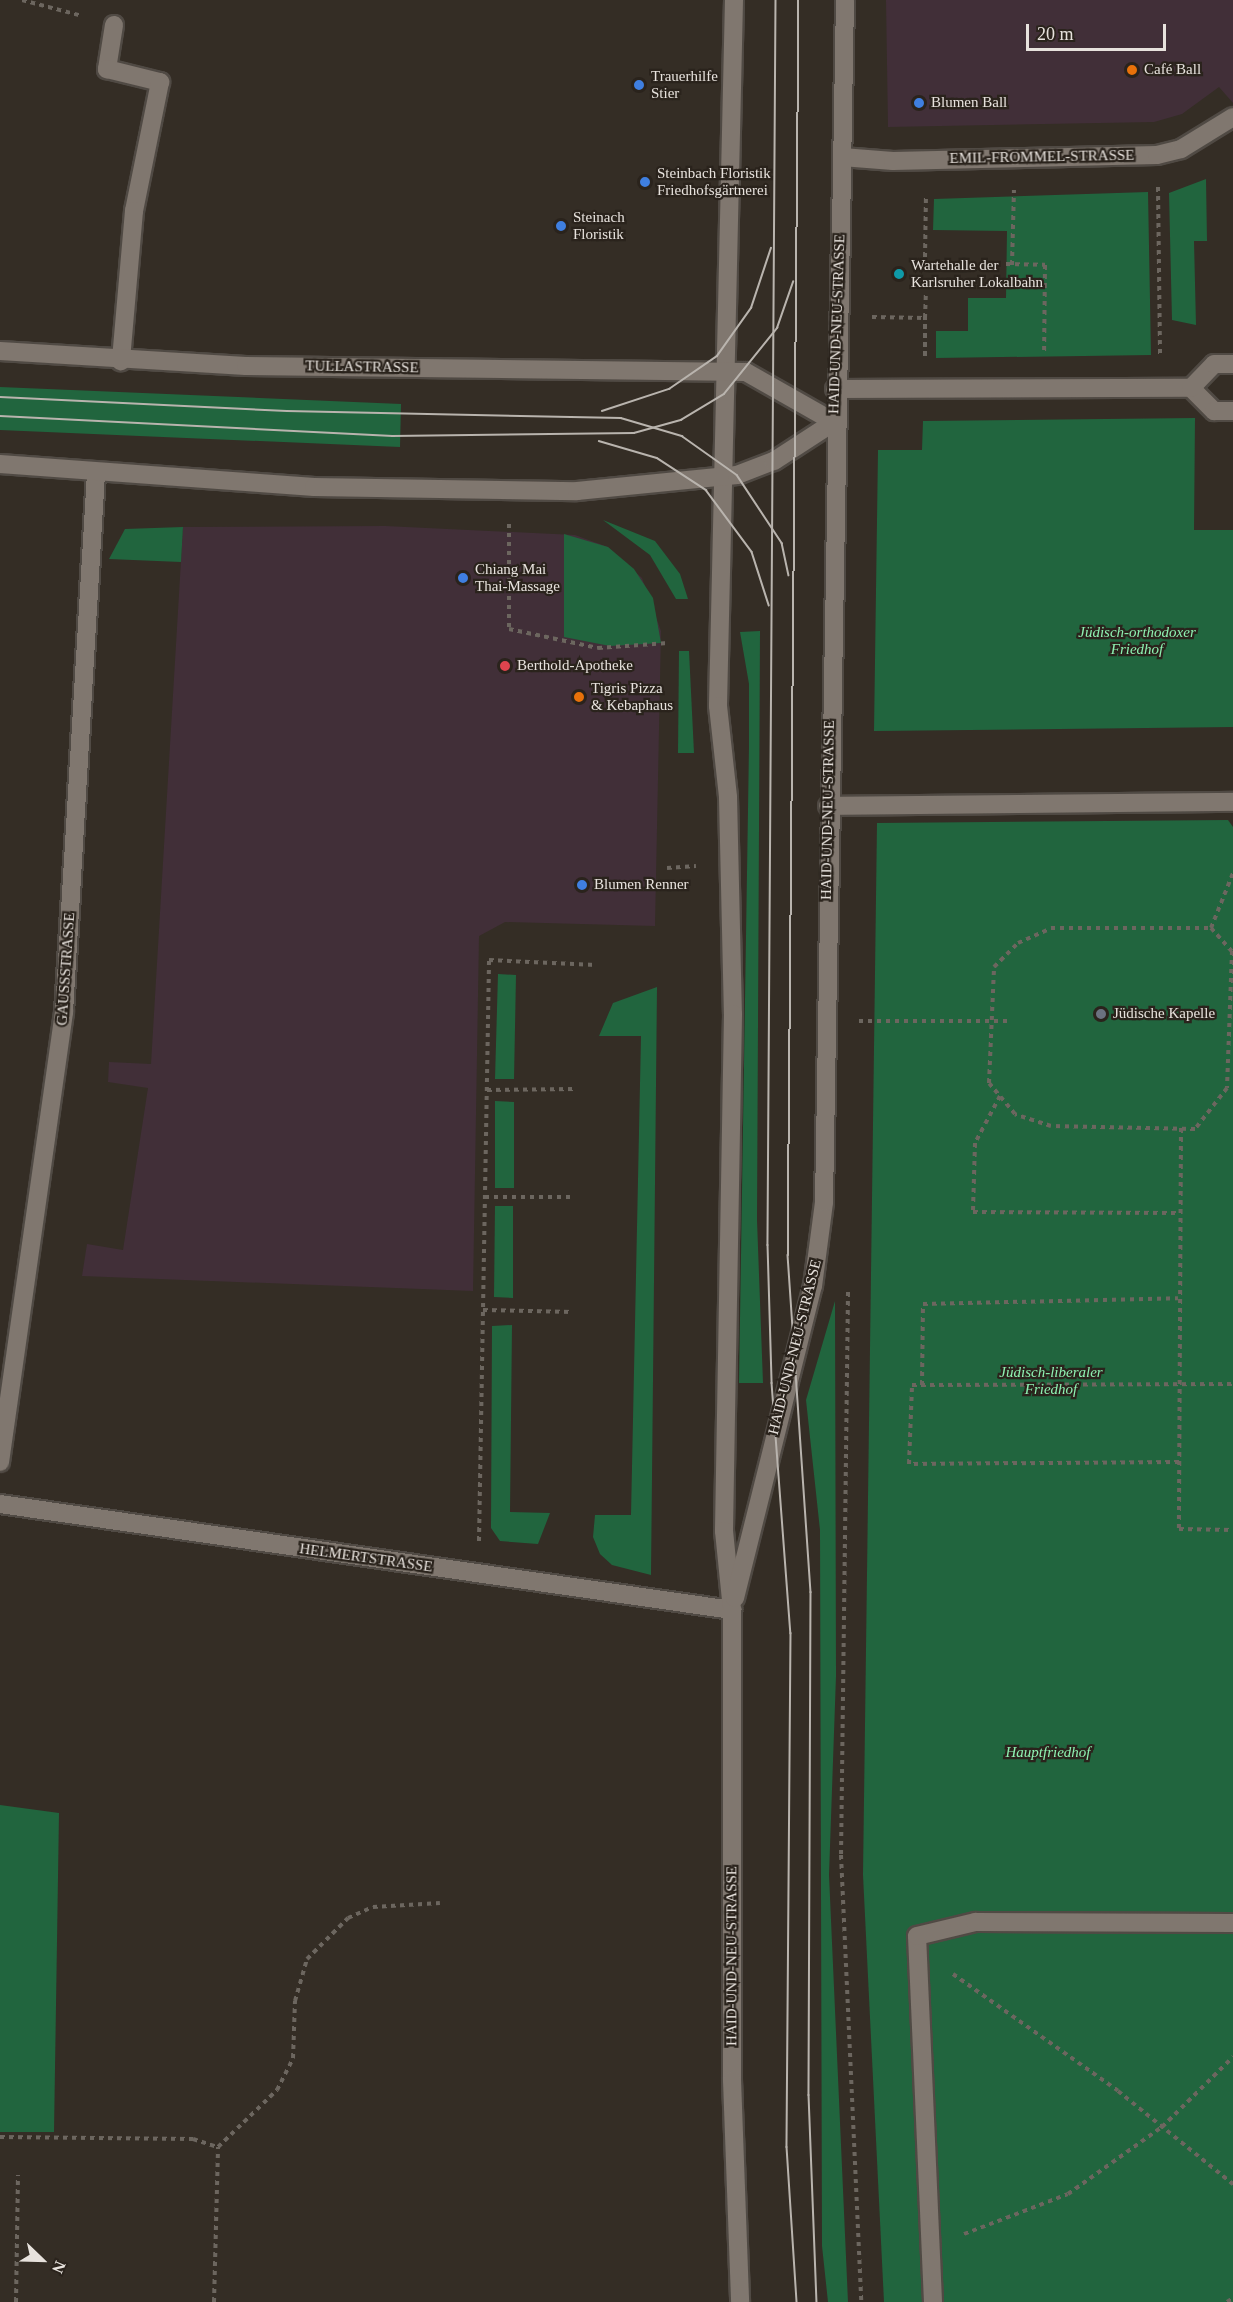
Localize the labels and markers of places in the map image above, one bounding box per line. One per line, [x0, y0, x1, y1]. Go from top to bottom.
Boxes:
place label: Café Ball [1144, 61, 1201, 79]
marker: Café Ball [1125, 63, 1139, 77]
place label: Trauerhilfe Stier [651, 67, 718, 102]
marker: Trauerhilfe Stier [632, 78, 646, 92]
place label: Blumen Ball [931, 94, 1007, 112]
marker: Blumen Ball [912, 96, 926, 110]
place label: Steinbach Floristik Friedhofsgärtnerei [657, 164, 771, 199]
marker: Steinbach Floristik Friedhofsgärtnerei [638, 175, 652, 189]
place label: Steinach Floristik [573, 208, 625, 243]
marker: Steinach Floristik [554, 219, 568, 233]
place label: Wartehalle der Karlsruher Lokalbahn [911, 256, 1043, 291]
marker: Wartehalle der Karlsruher Lokalbahn [892, 267, 906, 281]
place label: Chiang Mai Thai-Massage [475, 560, 560, 595]
marker: Chiang Mai Thai-Massage [456, 571, 470, 585]
place label: Berthold-Apotheke [517, 657, 633, 675]
marker: Berthold-Apotheke [498, 659, 512, 673]
place label: Tigris Pizza & Kebaphaus [591, 679, 673, 714]
marker: Tigris Pizza & Kebaphaus [572, 690, 586, 704]
place label: Blumen Renner [594, 876, 689, 894]
marker: Blumen Renner [575, 878, 589, 892]
place label: Jüdische Kapelle [1113, 1005, 1215, 1023]
marker: Jüdische Kapelle [1094, 1007, 1108, 1021]

